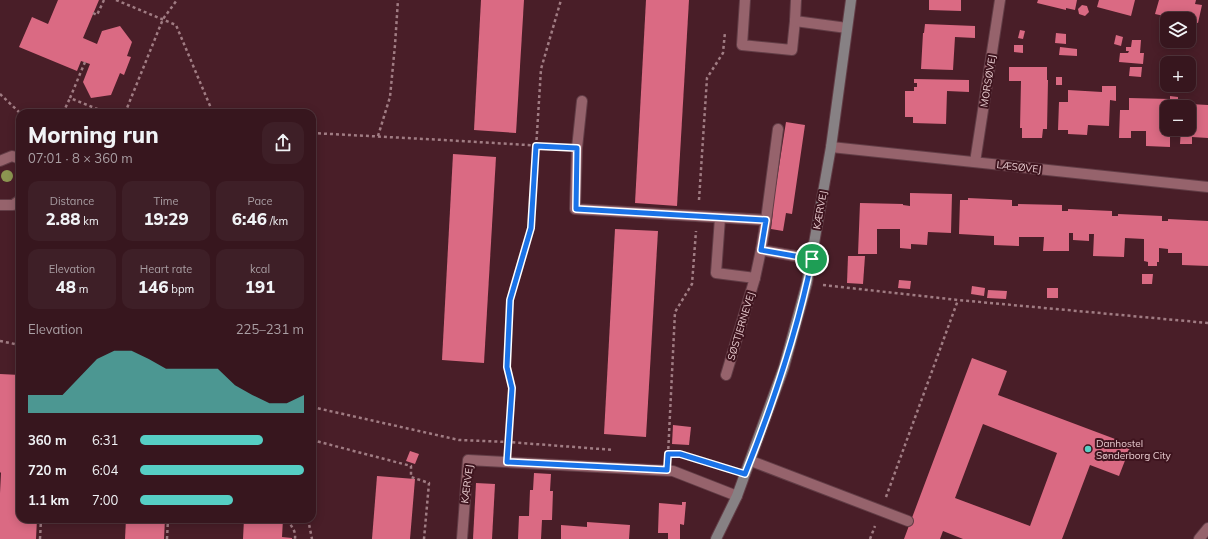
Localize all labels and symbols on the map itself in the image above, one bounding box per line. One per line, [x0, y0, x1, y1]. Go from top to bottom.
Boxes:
street label: MORSØVEJ [977, 54, 999, 108]
street label: LÆSØVEJ [996, 158, 1042, 176]
street label: KÆRVEJ [810, 190, 830, 230]
pin [795, 242, 829, 276]
street label: SØSTJERNEVEJ [724, 290, 758, 362]
place label: Danhostel Sønderborg City [1096, 437, 1172, 462]
marker: Danhostel Sønderborg City [1083, 444, 1093, 454]
street label: KÆRVEJ [458, 464, 476, 504]

